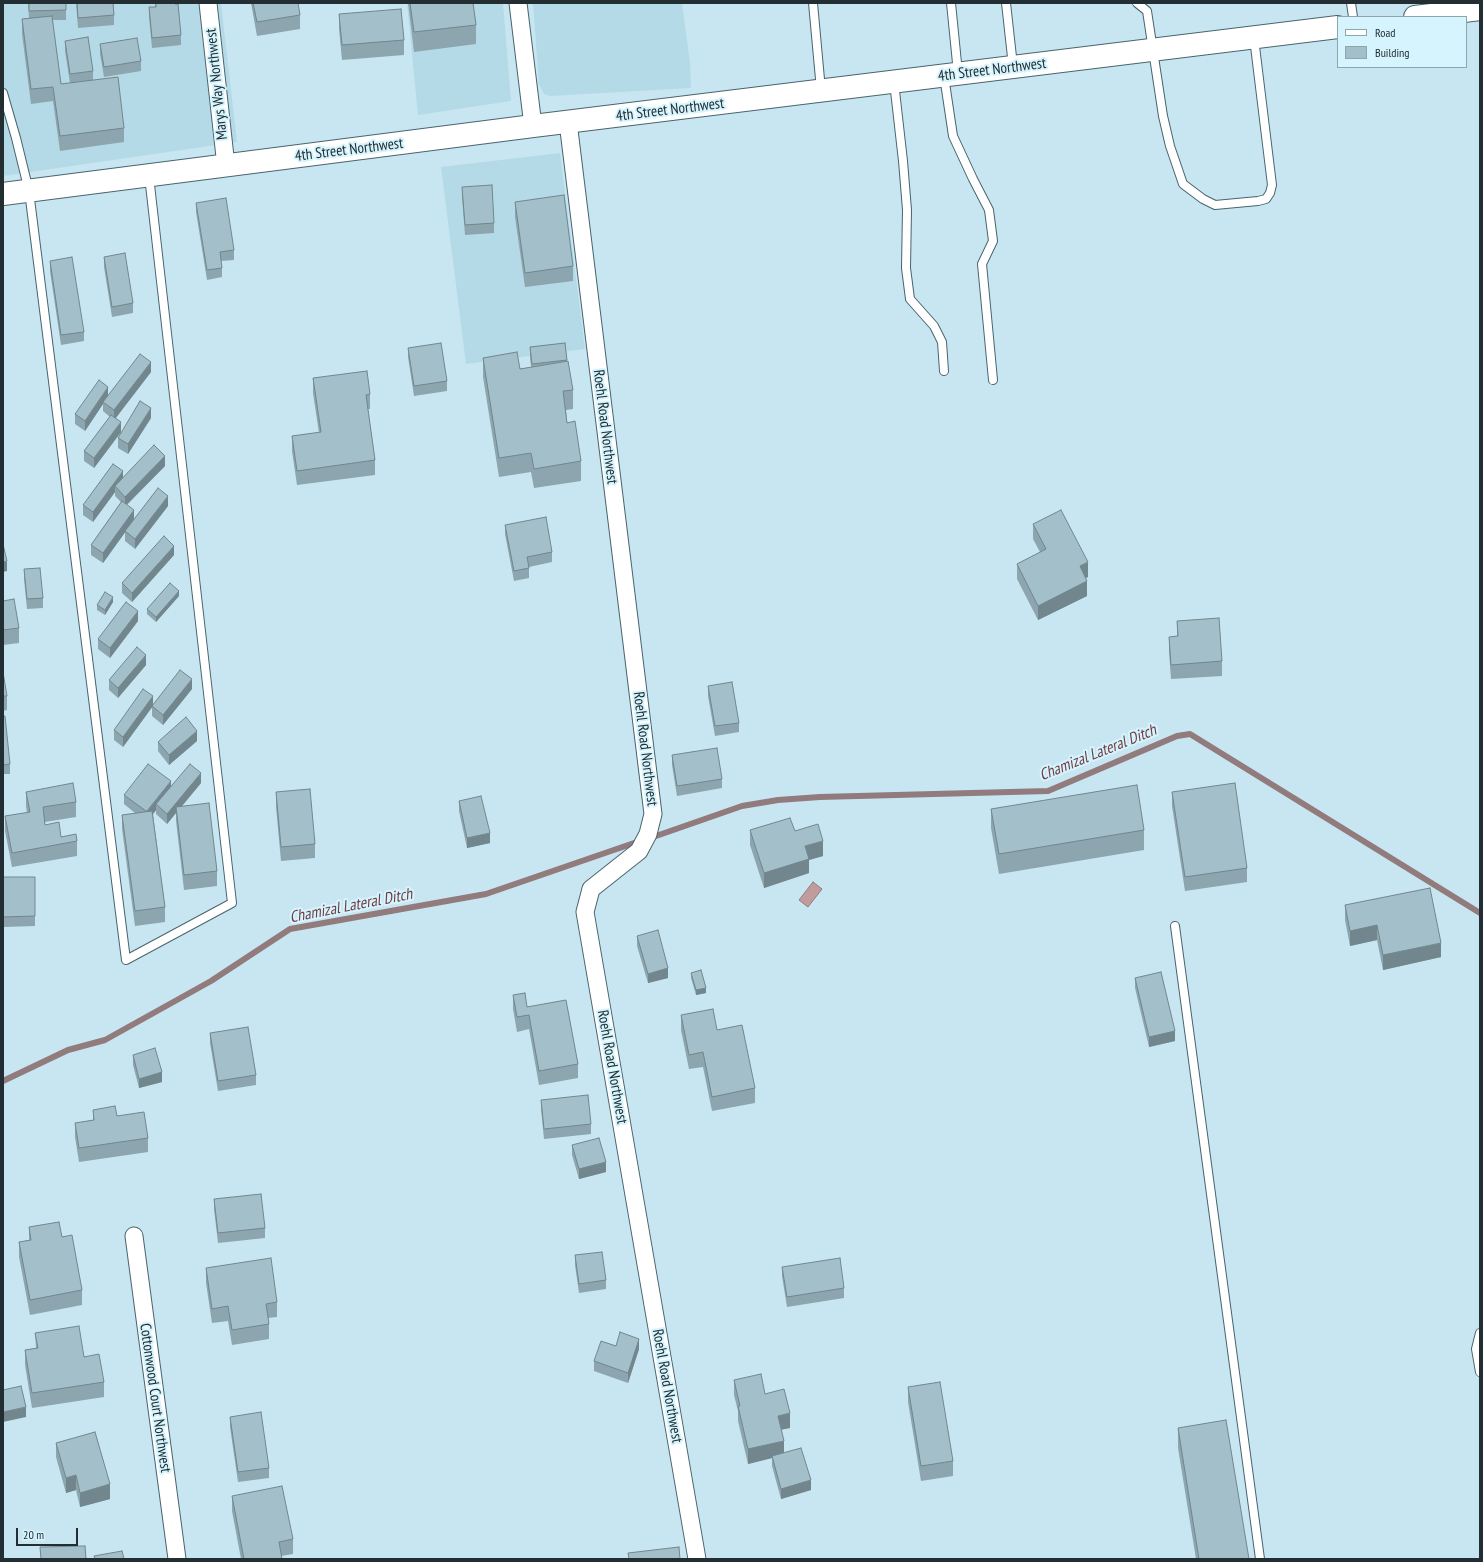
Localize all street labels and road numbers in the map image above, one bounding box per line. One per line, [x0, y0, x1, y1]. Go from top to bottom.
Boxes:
street label: Marys Way Northwest [202, 27, 232, 141]
street label: 4th Street Northwest [937, 54, 1047, 86]
street label: 4th Street Northwest [615, 94, 725, 126]
street label: 4th Street Northwest [294, 134, 404, 166]
street label: Roehl Road Northwest [589, 369, 621, 485]
street label: Roehl Road Northwest [629, 691, 661, 807]
street label: Roehl Road Northwest [593, 1009, 631, 1125]
street label: Cottonwood Court Northwest [136, 1322, 174, 1474]
street label: Roehl Road Northwest [648, 1328, 686, 1444]

